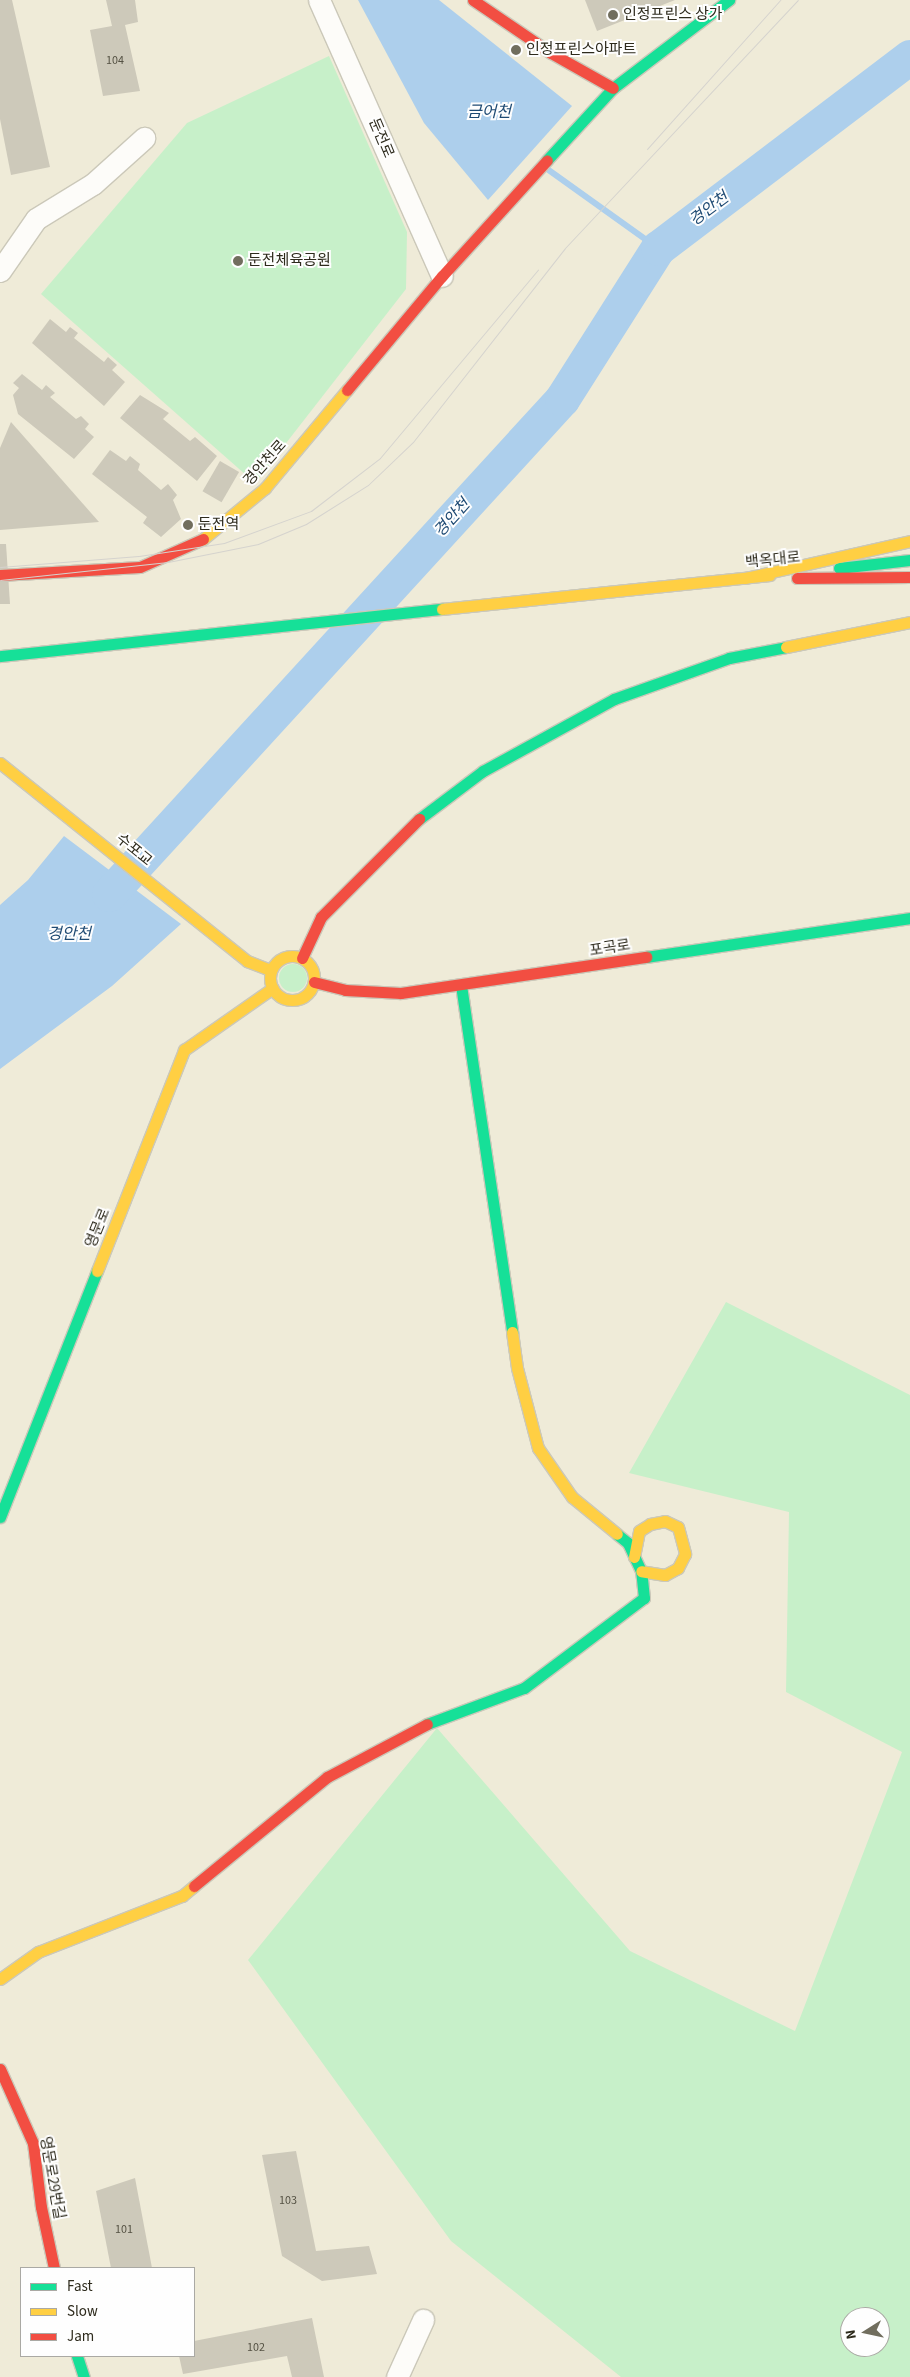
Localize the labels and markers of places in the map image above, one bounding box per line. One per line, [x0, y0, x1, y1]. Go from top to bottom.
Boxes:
place label: 인정프린스 상가 [623, 6, 723, 24]
marker: 인정프린스 상가 [607, 9, 619, 21]
place label: 인정프린스아파트 [526, 41, 636, 59]
marker: 인정프린스아파트 [510, 44, 522, 56]
place label: 둔전체육공원 [248, 252, 331, 270]
marker: 둔전체육공원 [232, 255, 244, 267]
place label: 둔전역 [198, 516, 239, 534]
marker: 둔전역 [182, 519, 194, 531]

